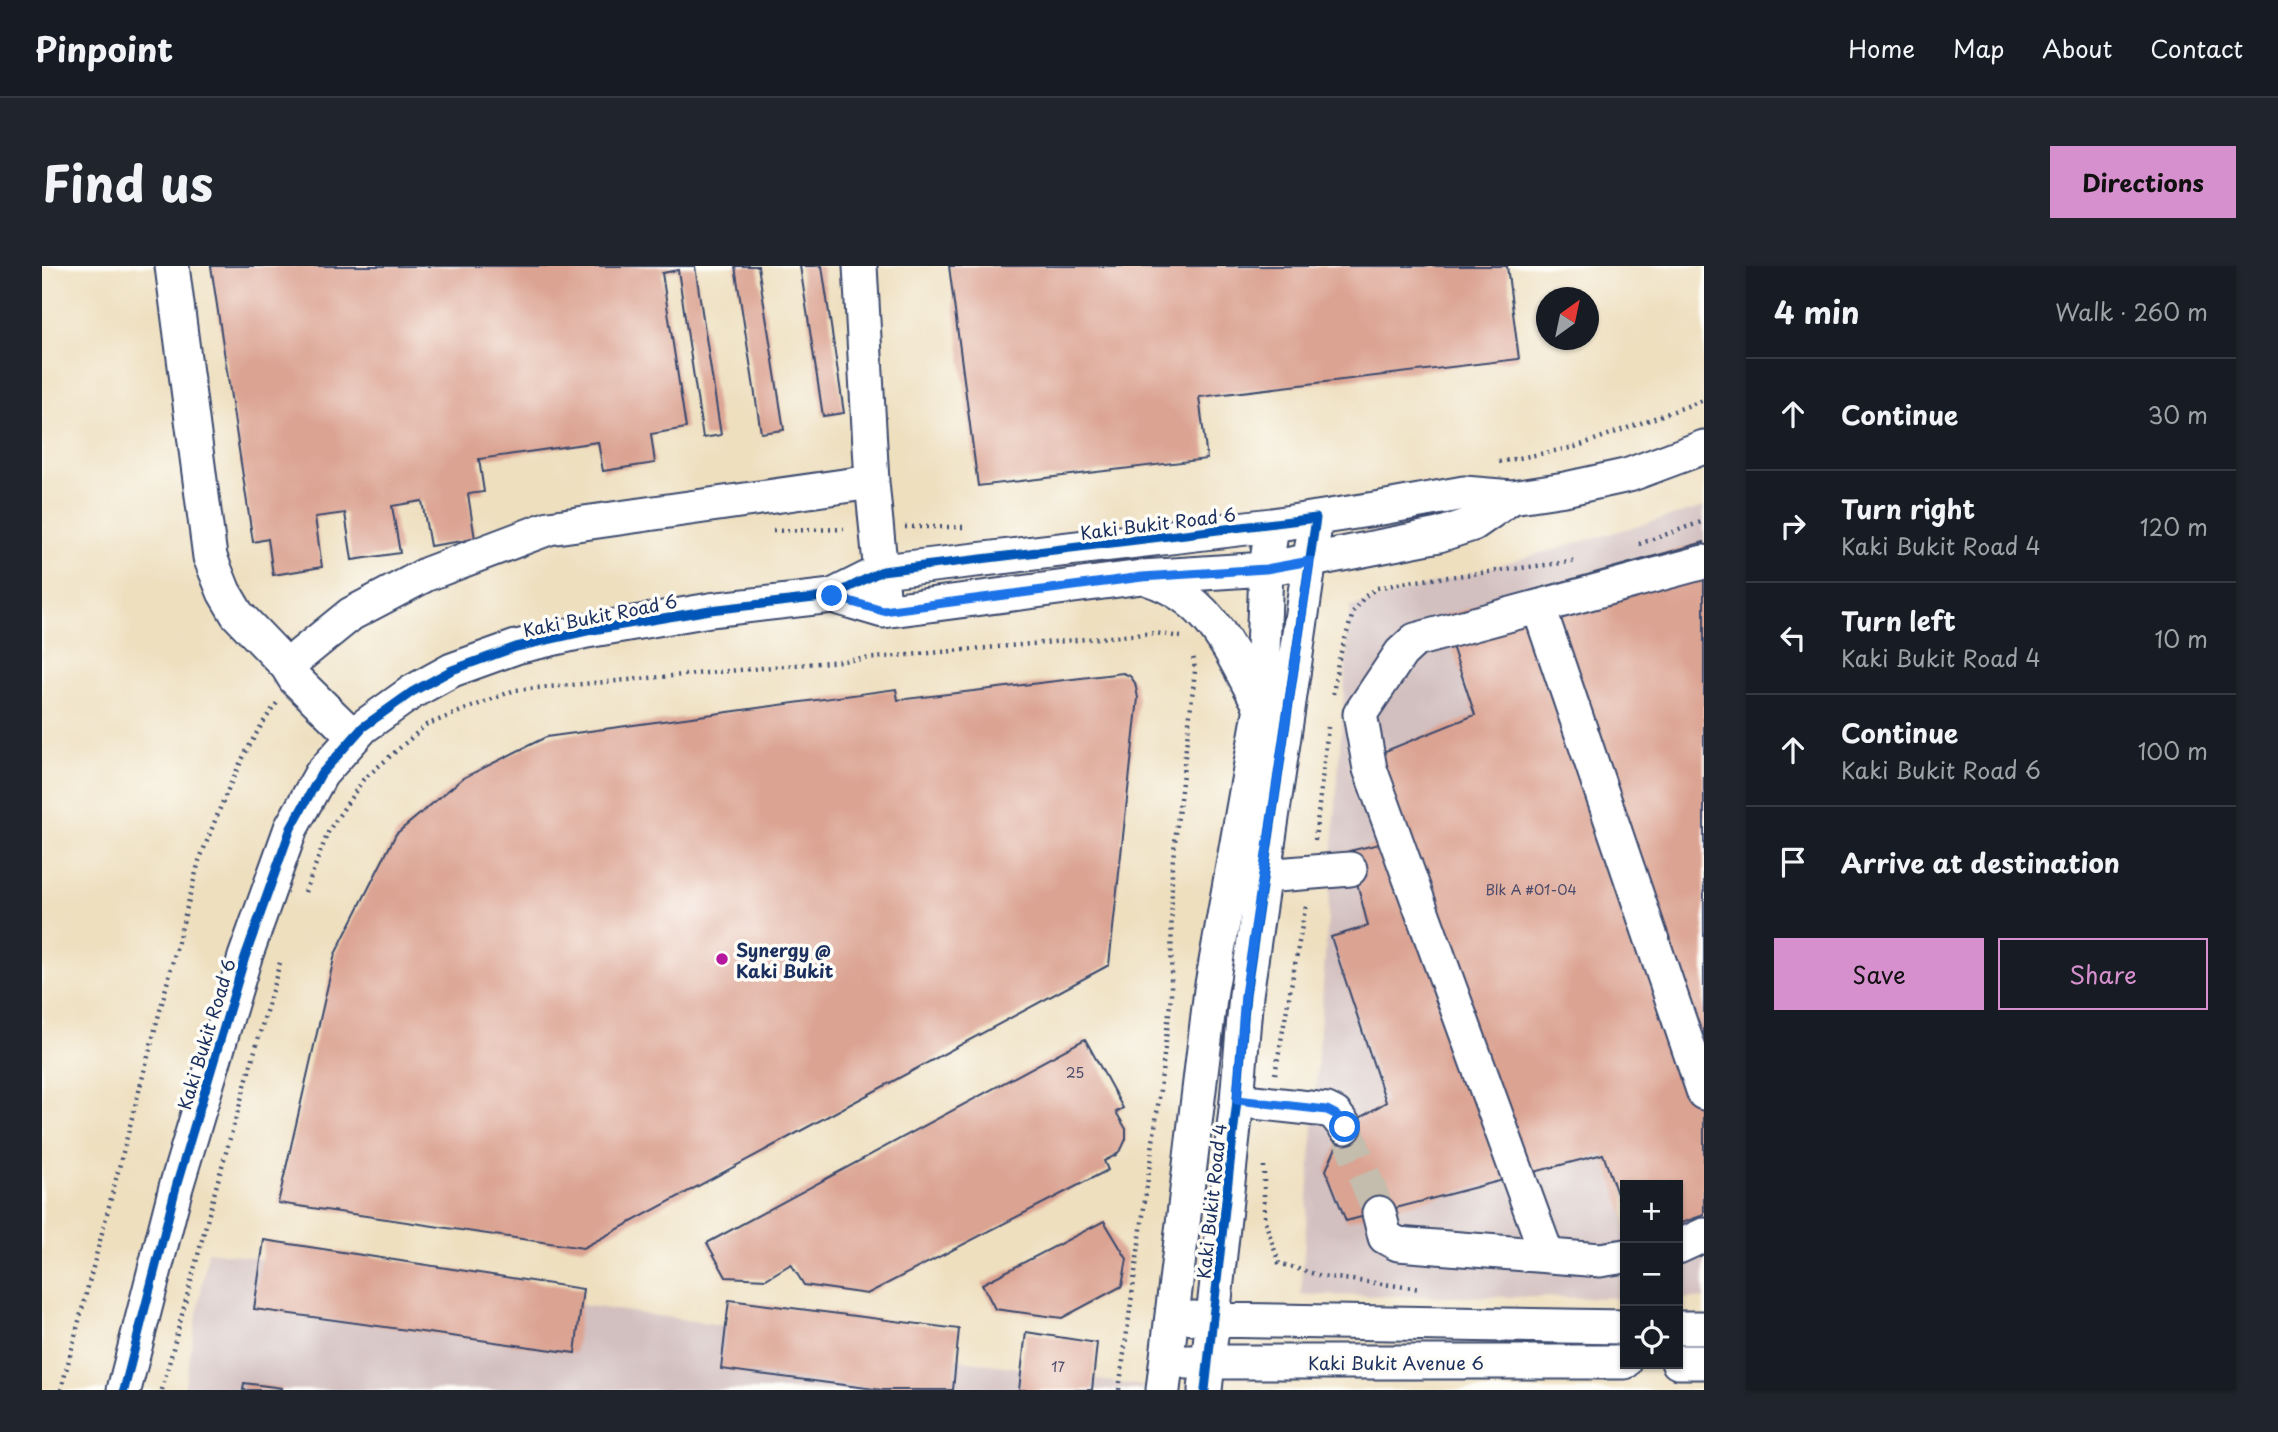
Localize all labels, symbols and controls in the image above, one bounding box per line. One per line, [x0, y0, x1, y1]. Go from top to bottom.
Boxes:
text: Pinpoint [35, 23, 173, 73]
text: Home [1848, 30, 1915, 66]
text: Map [1953, 30, 2004, 66]
text: About [2042, 30, 2112, 66]
text: Contact [2150, 30, 2243, 66]
text: Find us [42, 145, 213, 219]
button: Directions [2050, 146, 2236, 218]
north arrow [1536, 287, 1599, 350]
text: 4 min [1774, 289, 1860, 334]
text: Walk · 260 m [2055, 294, 2208, 329]
icon: ahead [1774, 395, 1812, 433]
text: Continue [1841, 395, 1958, 434]
text: 30 m [2147, 397, 2208, 432]
text: Turn right [1841, 489, 1975, 528]
street label: Kaki Bukit Road 6 [1079, 500, 1237, 546]
icon: right [1774, 507, 1812, 545]
text: 120 m [2140, 509, 2208, 544]
text: Kaki Bukit Road 4 [1841, 528, 2041, 563]
route end [816, 580, 847, 611]
street label: Kaki Bukit Road 6 [521, 587, 679, 643]
text: Turn left [1841, 601, 1956, 640]
icon: left [1774, 619, 1812, 657]
text: 10 m [2154, 621, 2208, 656]
text: Kaki Bukit Road 4 [1841, 640, 2041, 675]
text: Continue [1841, 713, 1958, 752]
icon: ahead [1774, 731, 1812, 769]
text: 100 m [2138, 733, 2208, 768]
text: Kaki Bukit Road 6 [1841, 752, 2041, 787]
icon: arrive [1774, 843, 1812, 881]
text: Arrive at destination [1841, 843, 2120, 882]
house number: Blk A #01-04 [1485, 879, 1577, 900]
place label: Synergy @ Kaki Bukit [736, 936, 834, 984]
button: Save [1774, 938, 1984, 1010]
button: Share [1998, 938, 2208, 1010]
marker: Synergy @ Kaki Bukit [714, 951, 730, 967]
street label: Kaki Bukit Road 6 [170, 955, 242, 1113]
house number: 25 [1066, 1062, 1084, 1083]
route start [1329, 1111, 1360, 1142]
street label: Kaki Bukit Road 4 [1189, 1122, 1233, 1280]
map controls [1620, 1180, 1683, 1369]
button: + [1620, 1180, 1683, 1243]
button: − [1620, 1243, 1683, 1306]
button: locate [1620, 1306, 1683, 1369]
street label: Kaki Bukit Avenue 6 [1308, 1349, 1484, 1376]
house number: 17 [1051, 1356, 1065, 1377]

